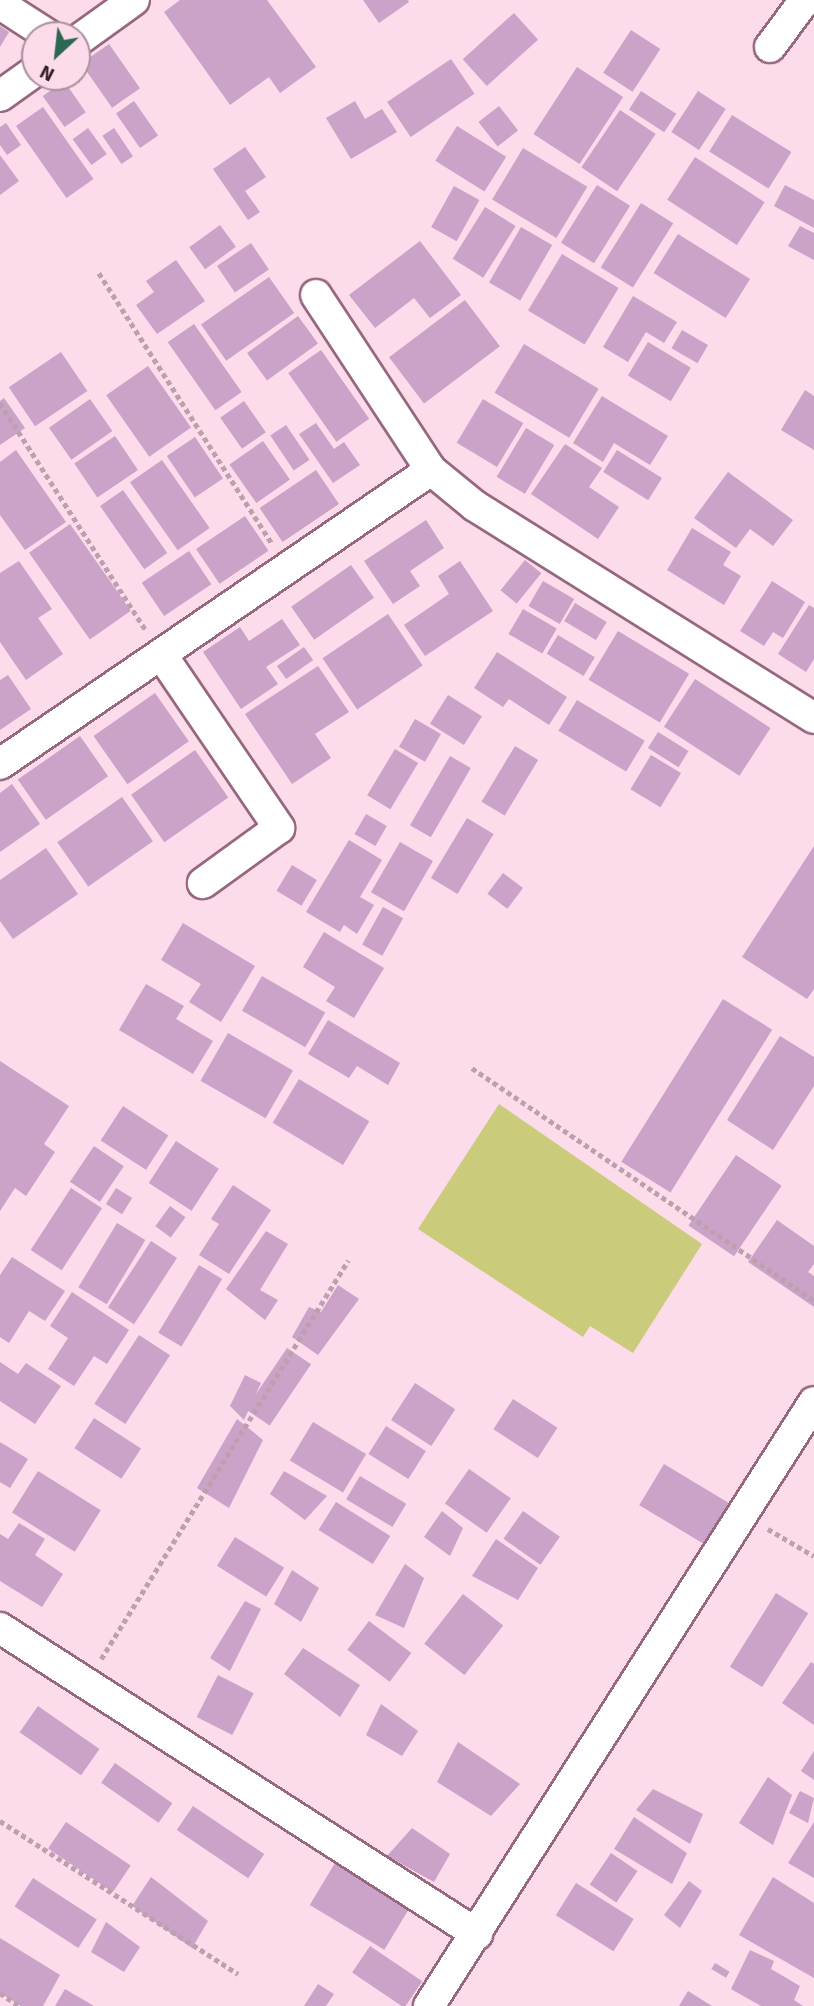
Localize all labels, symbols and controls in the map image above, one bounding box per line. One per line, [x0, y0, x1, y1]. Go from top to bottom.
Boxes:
north arrow [21, 21, 91, 91]
text: N [36, 59, 59, 87]

